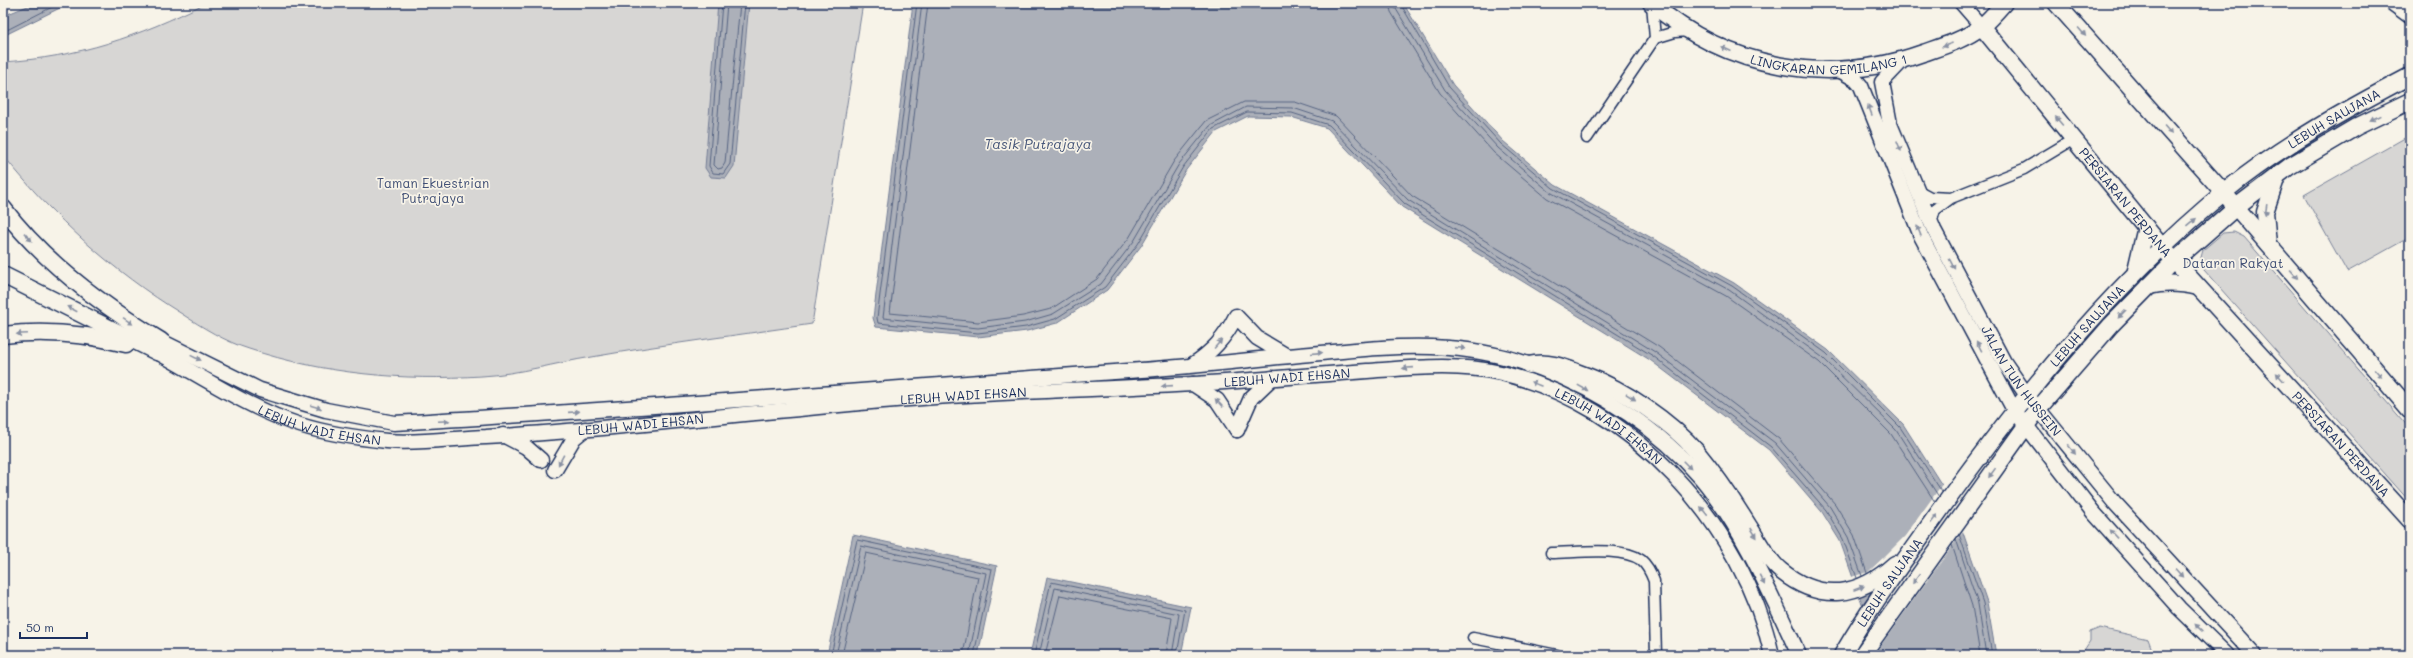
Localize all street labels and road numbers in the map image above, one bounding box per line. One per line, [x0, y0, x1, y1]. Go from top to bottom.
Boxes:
street label: LINGKARAN GEMILANG 1 [1749, 50, 1909, 78]
street label: LEBUH SAUJANA [2284, 84, 2383, 152]
street label: PERSIARAN PERDANA [2076, 144, 2176, 260]
street label: LEBUH SAUJANA [2046, 281, 2128, 370]
street label: JALAN TUN HUSSEIN [1978, 322, 2066, 439]
street label: LEBUH WADI EHSAN [1223, 363, 1351, 390]
street label: LEBUH WADI EHSAN [900, 383, 1027, 408]
street label: LEBUH WADI EHSAN [1553, 383, 1666, 468]
street label: PERSIARAN PERDANA [2289, 387, 2394, 500]
street label: LEBUH WADI EHSAN [256, 400, 382, 448]
street label: LEBUH WADI EHSAN [577, 409, 705, 438]
street label: LEBUH SAUJANA [1853, 534, 1926, 630]

